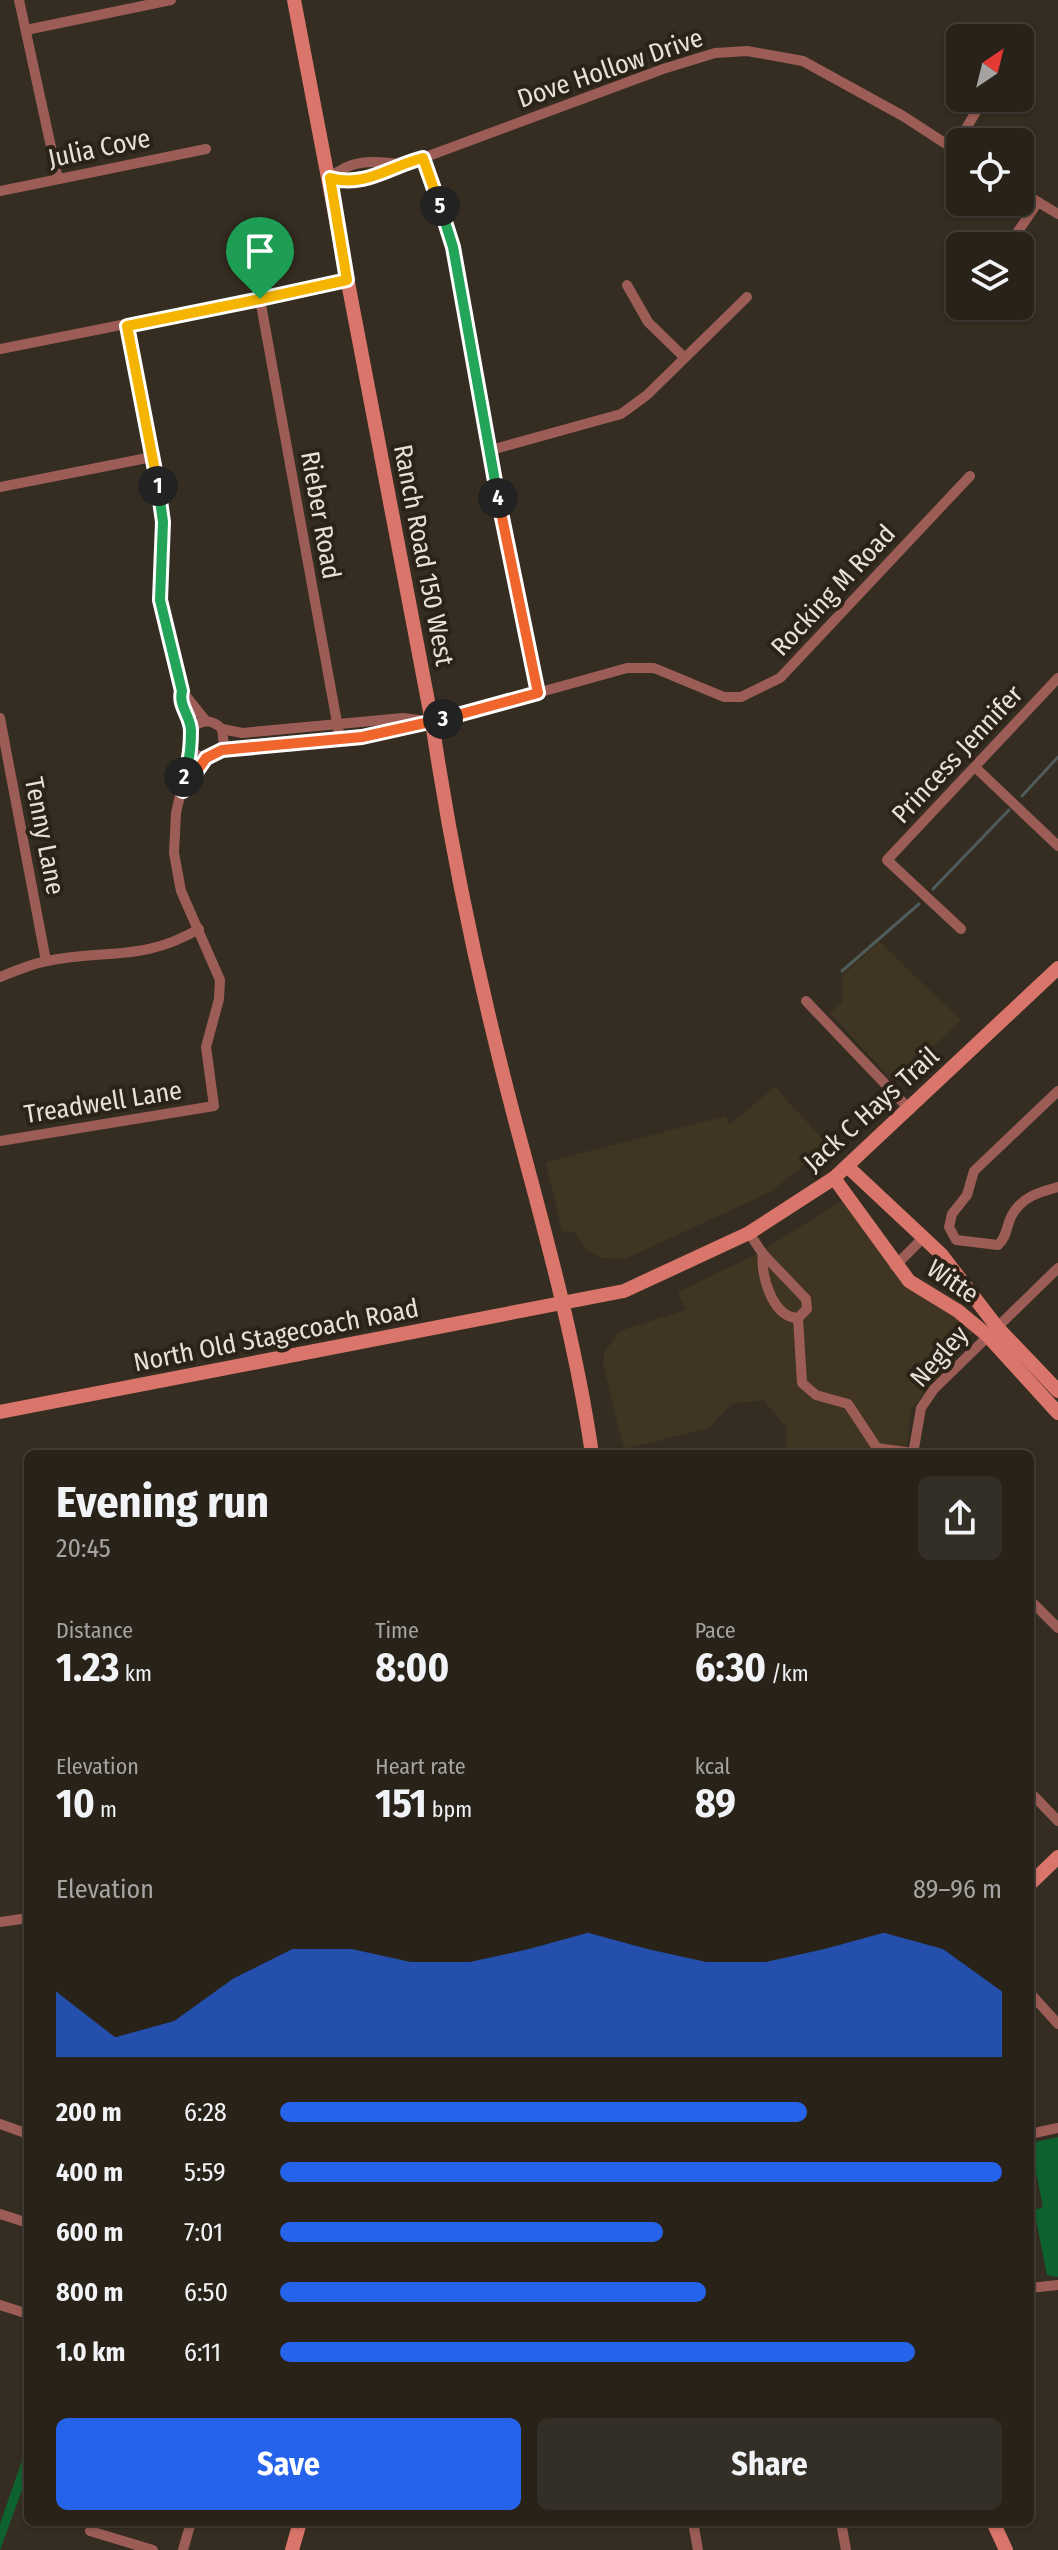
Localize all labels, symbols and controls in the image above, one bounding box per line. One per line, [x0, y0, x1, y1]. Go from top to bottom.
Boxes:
street label: Dove Hollow Drive [513, 22, 707, 115]
north arrow [946, 24, 1034, 112]
map controls [946, 24, 1034, 320]
street label: Julia Cove [45, 123, 153, 174]
button: locate [946, 128, 1034, 216]
pin: 5 [420, 186, 460, 226]
text: 5 [435, 192, 445, 219]
pin [226, 217, 294, 299]
icon: arrive [238, 229, 282, 273]
button: layers [946, 232, 1034, 320]
street label: Ranch Road 150 West [387, 442, 460, 669]
street label: Rieber Road [294, 449, 347, 581]
pin: 1 [138, 466, 178, 506]
text: 1 [153, 472, 163, 499]
pin: 4 [478, 478, 518, 518]
text: 4 [492, 484, 504, 511]
street label: Rocking M Road [765, 518, 902, 662]
street label: Princess Jennifer [886, 679, 1029, 830]
pin: 3 [423, 699, 463, 739]
text: 3 [438, 705, 448, 732]
pin: 2 [164, 757, 204, 797]
text: 2 [179, 763, 189, 790]
street label: Tenny Lane [18, 775, 71, 897]
street label: Jack C Hays Trail [797, 1041, 945, 1178]
street label: Treadwell Lane [22, 1075, 184, 1130]
street label: Witte [921, 1253, 984, 1310]
street label: North Old Stagecoach Road [131, 1293, 421, 1378]
street label: Negley [904, 1319, 975, 1393]
text: Evening run [56, 1476, 269, 1529]
button: share [918, 1476, 1002, 1560]
text: 20:45 [56, 1533, 111, 1564]
text: Distance [56, 1617, 133, 1644]
text: Time [375, 1617, 419, 1644]
text: Pace [695, 1617, 736, 1644]
text: 1.23 [56, 1644, 120, 1692]
text: 8:00 [375, 1644, 449, 1692]
text: 6:30 [695, 1644, 766, 1692]
text: km [120, 1660, 152, 1687]
text: /km [766, 1660, 809, 1687]
text: Elevation [56, 1753, 139, 1780]
text: Heart rate [375, 1753, 466, 1780]
text: kcal [695, 1753, 730, 1780]
text: 10 [56, 1780, 95, 1828]
text: 151 [375, 1780, 427, 1828]
text: 89 [695, 1780, 736, 1828]
text: m [95, 1796, 117, 1823]
text: bpm [427, 1796, 472, 1823]
text: Elevation [56, 1874, 154, 1905]
text: 89–96 m [913, 1874, 1002, 1905]
text: 200 m [56, 2097, 122, 2128]
text: 6:28 [184, 2097, 227, 2128]
text: 400 m [56, 2157, 123, 2188]
text: 5:59 [184, 2157, 226, 2188]
text: 600 m [56, 2217, 123, 2248]
text: 7:01 [184, 2217, 223, 2248]
text: 800 m [56, 2277, 123, 2308]
text: 6:50 [184, 2277, 228, 2308]
text: 1.0 km [56, 2337, 125, 2368]
text: 6:11 [184, 2337, 221, 2368]
button: Save [56, 2418, 521, 2510]
button: Share [537, 2418, 1002, 2510]

